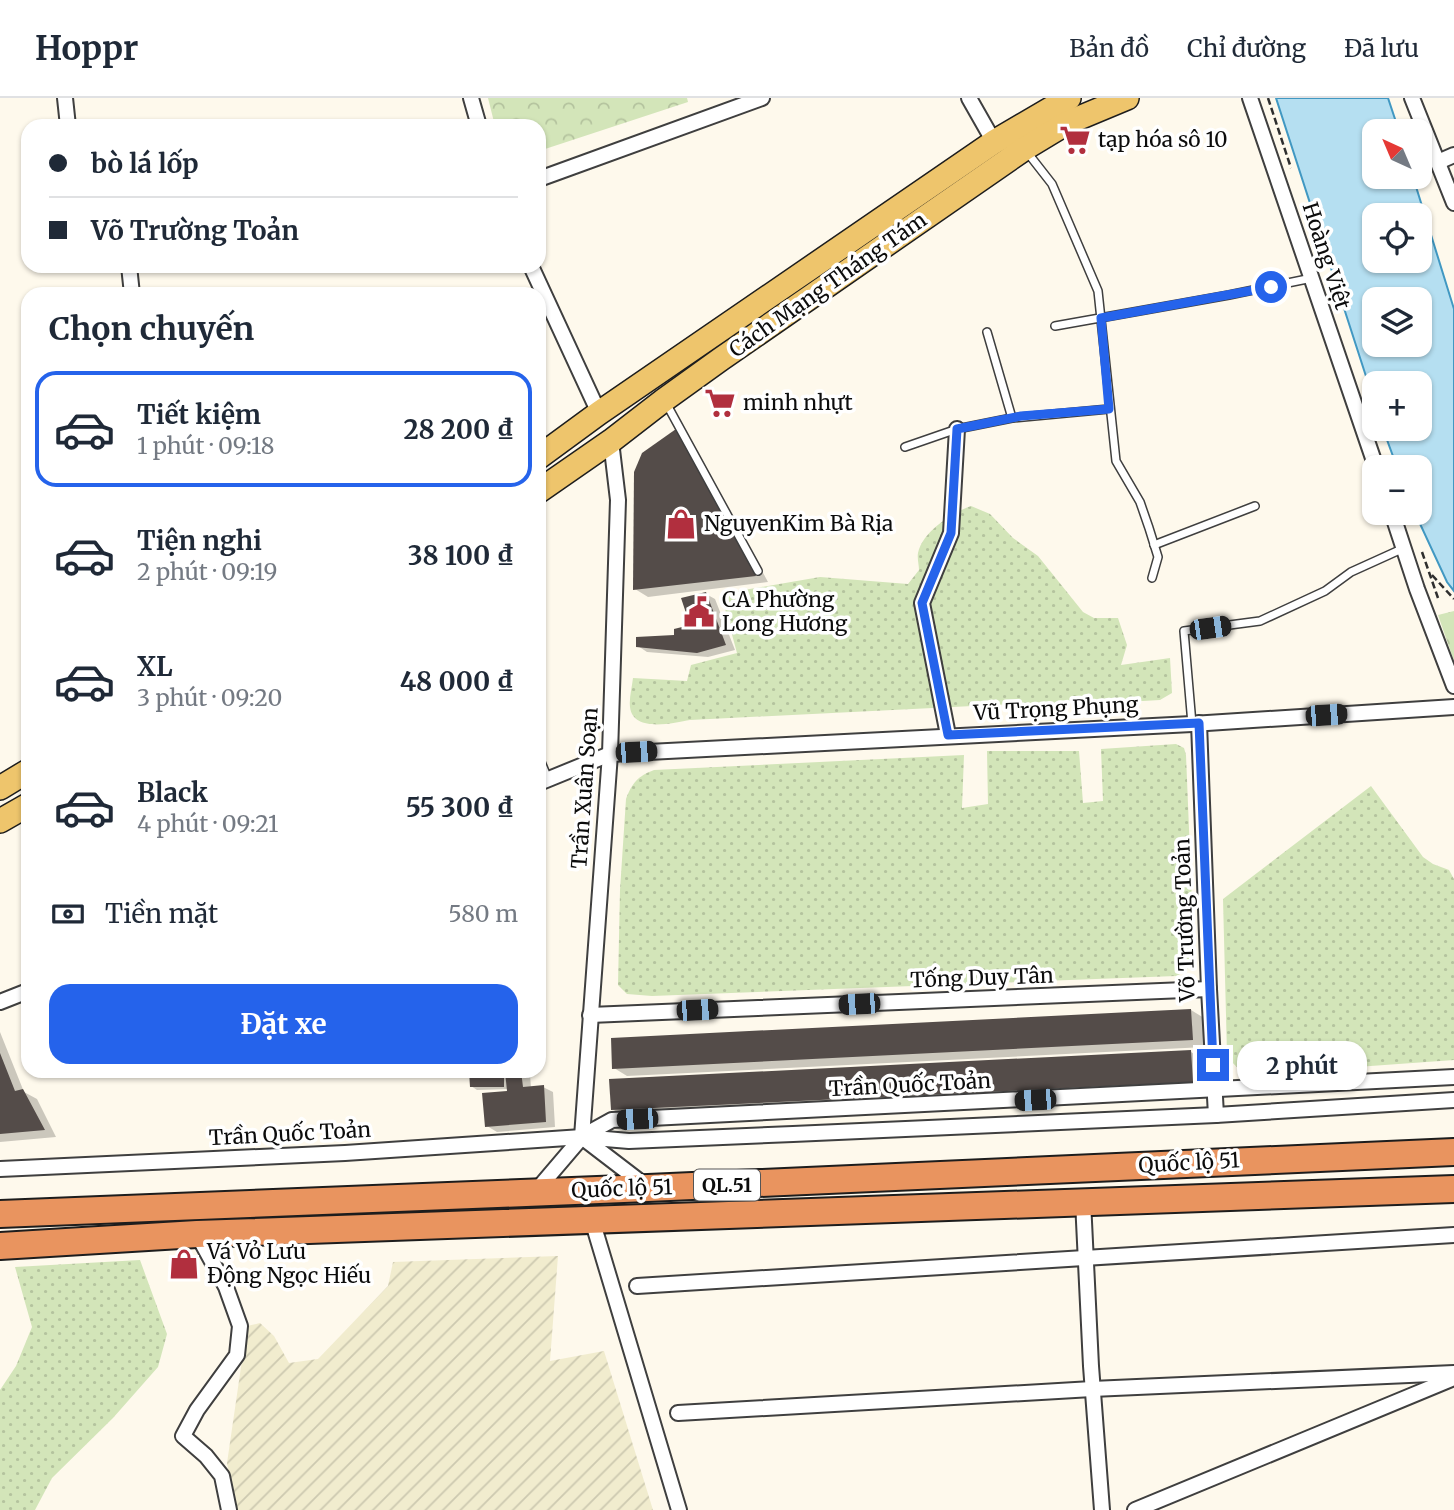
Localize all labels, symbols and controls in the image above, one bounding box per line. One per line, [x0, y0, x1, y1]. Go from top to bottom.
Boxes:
text: Hoppr [35, 28, 138, 69]
text: Bản đồ [1069, 33, 1149, 64]
text: Chỉ đường [1187, 33, 1306, 64]
text: Đã lưu [1344, 33, 1419, 64]
north arrow [1362, 119, 1432, 189]
map controls [1362, 119, 1432, 525]
supermarket icon: tạp hóa sô 10 [1058, 123, 1092, 157]
place label: tạp hóa sô 10 [1098, 126, 1228, 153]
text: bò lá lốp [91, 147, 199, 180]
street label: Hoàng Việt [1296, 199, 1357, 313]
button: locate [1362, 203, 1432, 273]
street label: Cách Mạng Tháng Tám [724, 206, 932, 363]
text: Võ Trường Toản [91, 214, 299, 247]
route start [1255, 271, 1287, 303]
button: layers [1362, 287, 1432, 357]
text: Chọn chuyến [49, 309, 254, 349]
button: + [1362, 371, 1432, 441]
supermarket icon: minh nhựt [703, 386, 737, 420]
place label: minh nhựt [743, 389, 853, 416]
icon: car [53, 398, 116, 461]
text: Tiết kiệm [137, 398, 261, 431]
text: 28 200 ₫ [403, 413, 514, 446]
text: 1 phút · 09:18 [137, 431, 274, 460]
button: − [1362, 455, 1432, 525]
shop icon: NguyenKim Bà Rịa [664, 507, 698, 541]
place label: NguyenKim Bà Rịa [704, 510, 893, 537]
icon: car [53, 524, 116, 587]
text: Tiện nghi [137, 524, 262, 557]
text: 38 100 ₫ [408, 539, 514, 572]
text: 2 phút · 09:19 [137, 557, 277, 586]
place label: CA Phường Long Hương [722, 586, 848, 637]
public building icon: CA Phường Long Hương [682, 595, 716, 629]
car [1188, 615, 1233, 641]
icon: car [53, 650, 116, 713]
text: XL [137, 650, 173, 683]
text: 48 000 ₫ [400, 665, 514, 698]
text: 3 phút · 09:20 [137, 683, 282, 712]
street label: Vũ Trọng Phụng [972, 691, 1139, 726]
car [1305, 703, 1348, 727]
street label: Trần Xuân Soạn [565, 706, 604, 870]
car [615, 740, 658, 764]
icon: car [53, 776, 116, 839]
text: Black [137, 776, 208, 809]
text: 55 300 ₫ [406, 791, 514, 824]
text: 4 phút · 09:21 [137, 809, 279, 838]
street label: Võ Trường Toản [1168, 838, 1201, 1003]
icon: cash [49, 895, 87, 933]
text: Tiền mặt [105, 897, 218, 930]
text: 580 m [448, 899, 518, 928]
street label: Tống Duy Tân [910, 962, 1054, 993]
button: Đặt xe [49, 984, 518, 1064]
car [838, 992, 881, 1016]
car [676, 998, 719, 1022]
callout: 2 phút [1238, 1040, 1367, 1090]
route end [1197, 1049, 1229, 1081]
text: 2 phút [1266, 1051, 1338, 1080]
street label: Trần Quốc Toản [828, 1067, 992, 1102]
car [1014, 1088, 1057, 1112]
car [616, 1107, 659, 1131]
street label: Trần Quốc Toản [208, 1116, 372, 1151]
street label: Quốc lộ 51 [1138, 1146, 1240, 1179]
road number: QL.51 [694, 1170, 760, 1200]
street label: Quốc lộ 51 [571, 1173, 673, 1204]
place label: Vá Vỏ Lưu Động Ngọc Hiếu [206, 1238, 371, 1289]
shop icon: Vá Vỏ Lưu Động Ngọc Hiếu [167, 1247, 201, 1281]

